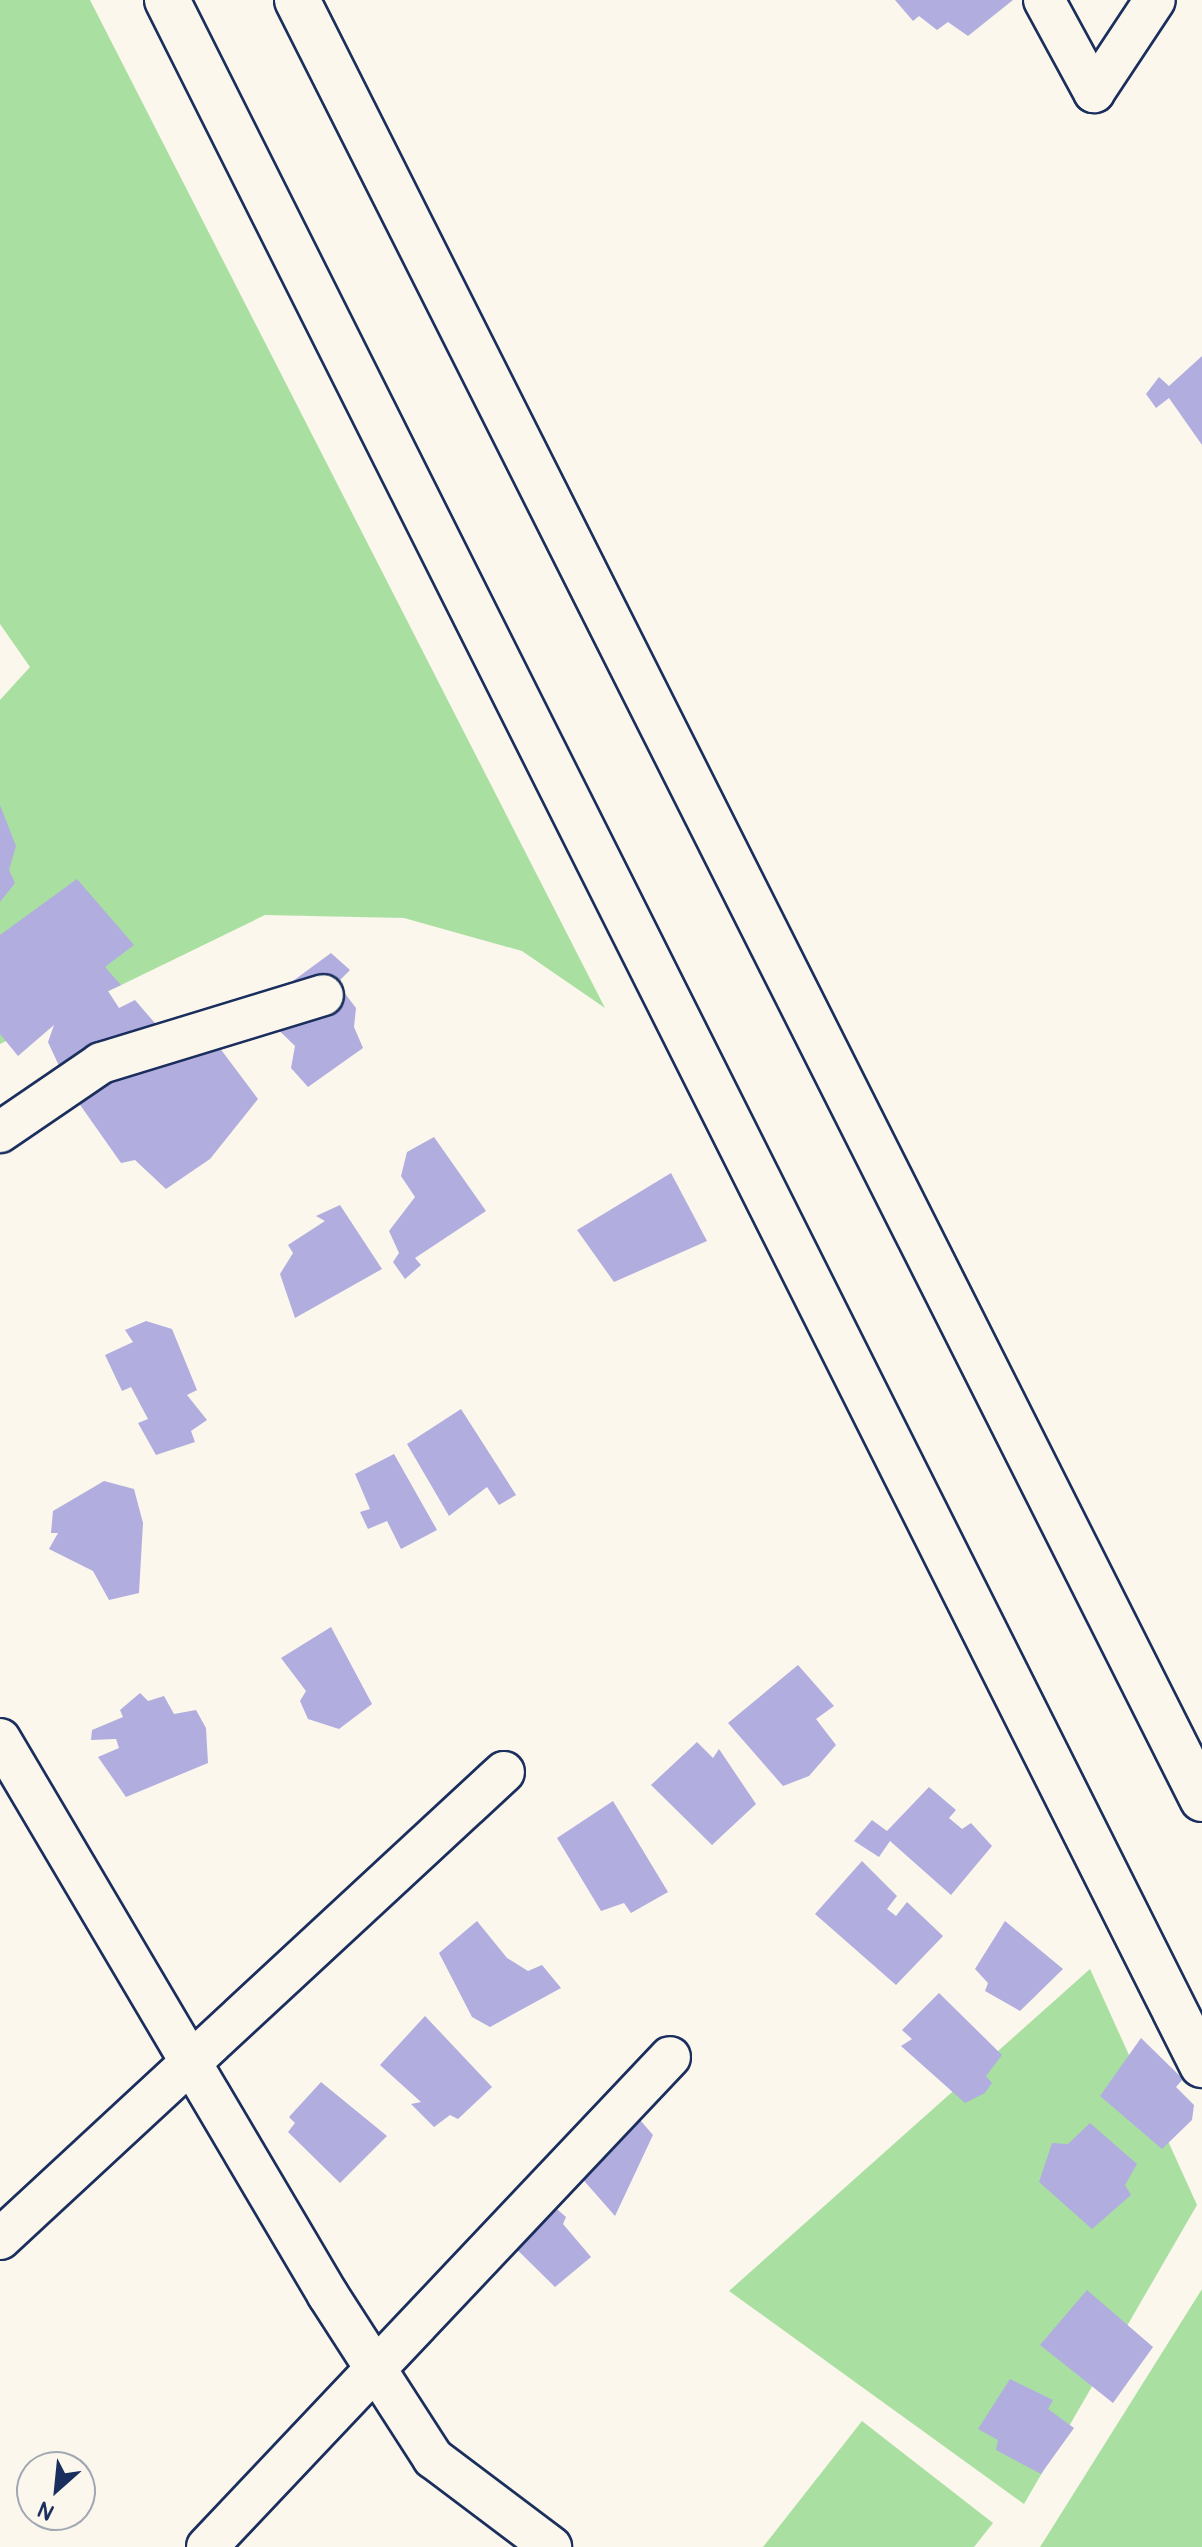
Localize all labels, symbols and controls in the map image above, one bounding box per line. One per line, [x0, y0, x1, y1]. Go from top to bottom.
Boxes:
north arrow [16, 2451, 96, 2531]
text: N [33, 2495, 59, 2526]

